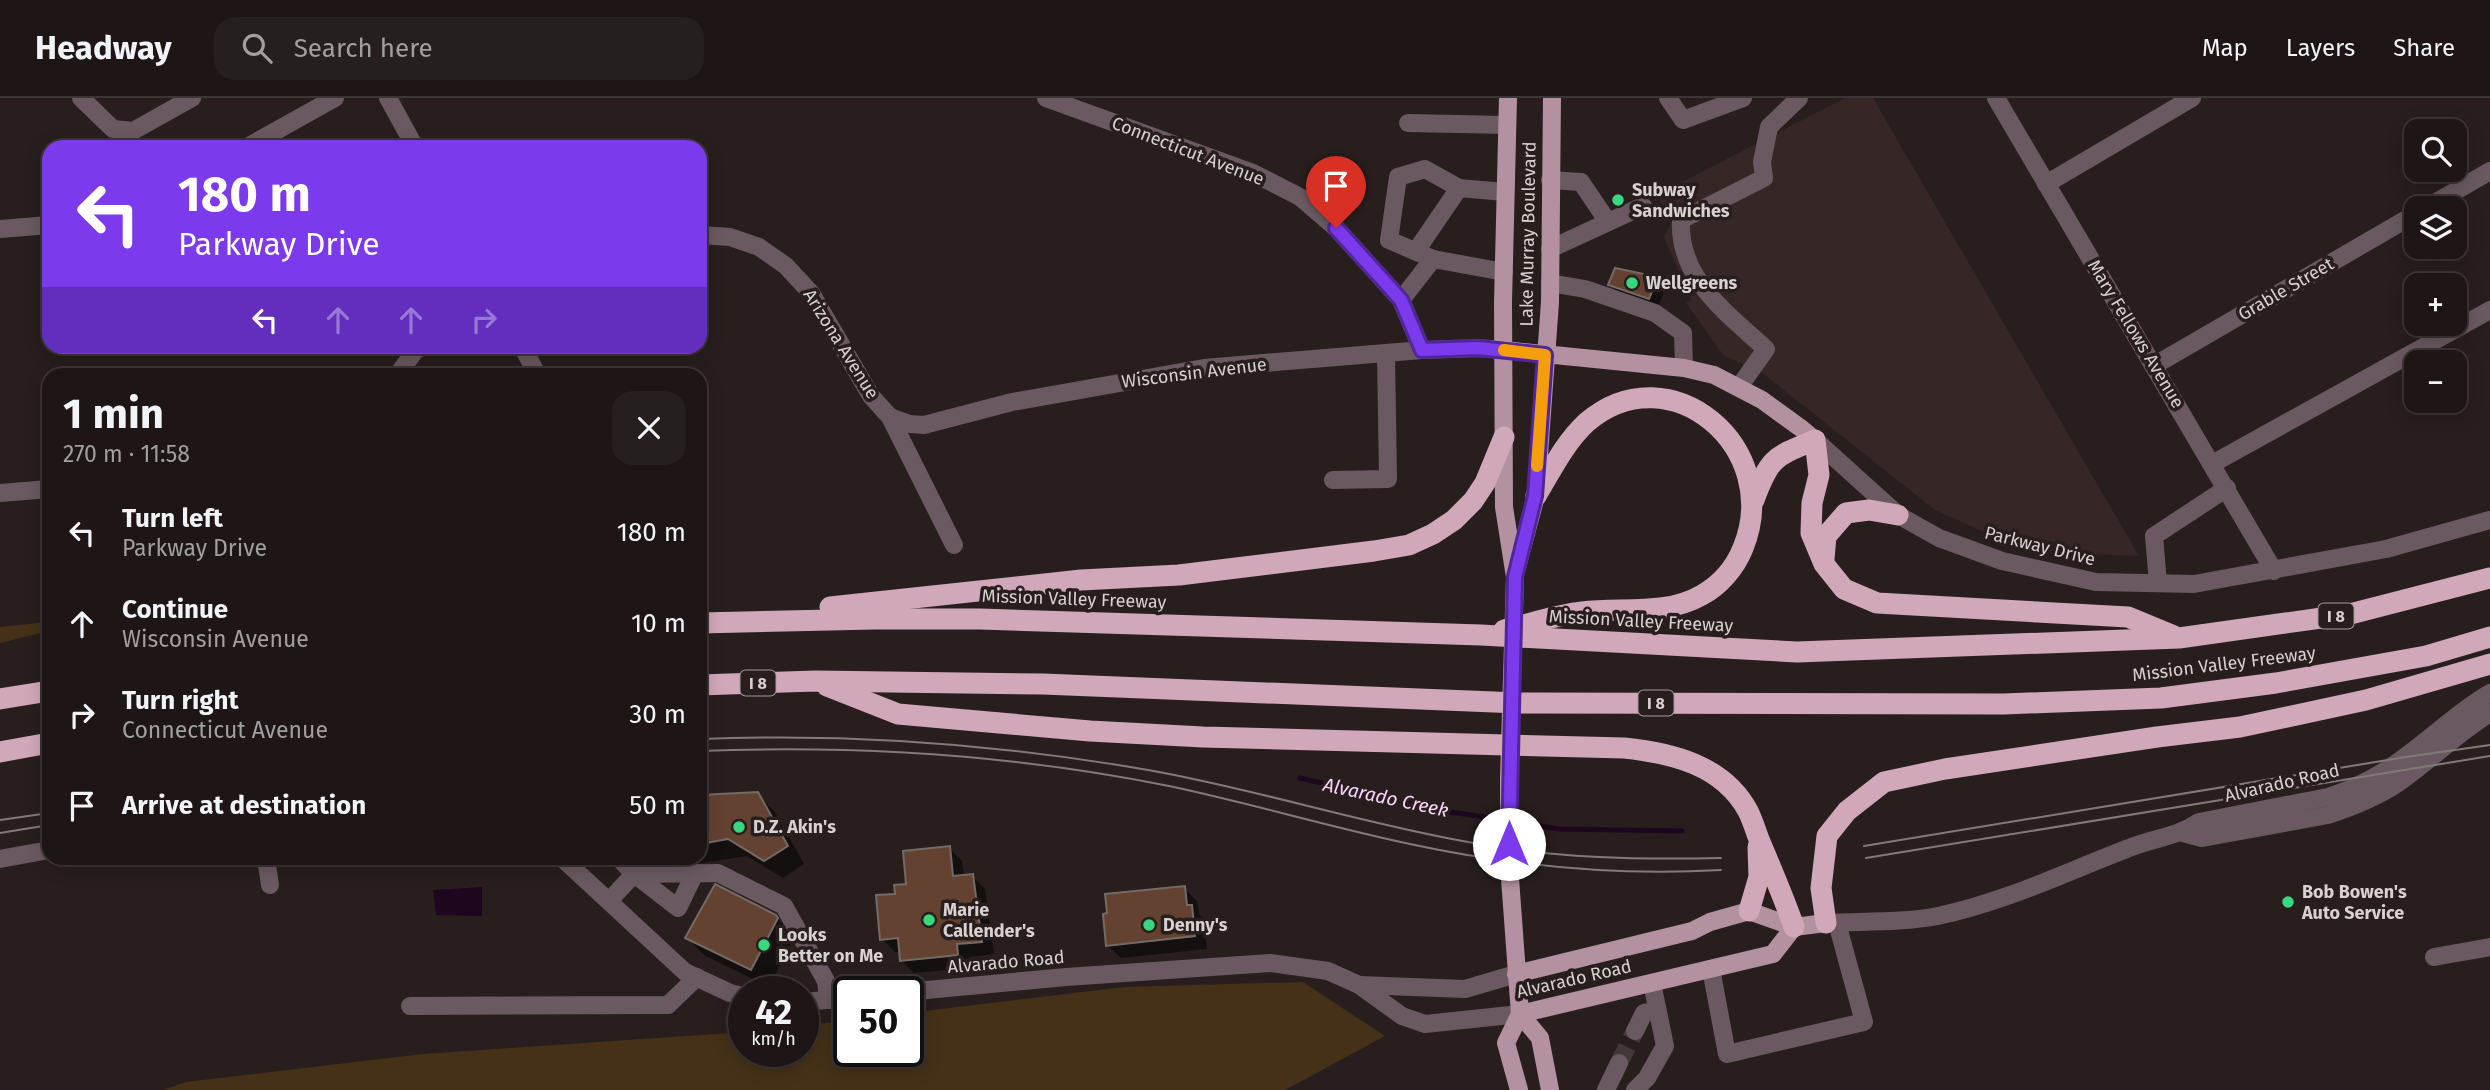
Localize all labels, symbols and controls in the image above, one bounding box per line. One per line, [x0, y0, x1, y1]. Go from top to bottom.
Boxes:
search box [214, 17, 704, 80]
text: Headway [35, 28, 172, 68]
icon: search [238, 29, 276, 67]
text: Search here [294, 33, 433, 64]
text: Map [2202, 34, 2248, 62]
text: Layers [2286, 34, 2355, 62]
text: Share [2393, 34, 2455, 62]
street label: Connecticut Avenue [1109, 112, 1267, 190]
map controls [2404, 119, 2467, 413]
button: search [2404, 119, 2467, 182]
street label: Lake Murray Boulevard [1515, 141, 1541, 327]
pin [1306, 156, 1366, 228]
text: 180 m [178, 165, 311, 224]
icon: arrive [1317, 167, 1355, 205]
icon: left [63, 168, 154, 259]
place label: Subway Sandwiches [1632, 179, 1730, 222]
marker: Subway Sandwiches [1610, 192, 1626, 208]
button: layers [2404, 196, 2467, 259]
text: Parkway Drive [178, 225, 380, 263]
street label: Grable Street [2234, 253, 2338, 325]
street label: Mary Fellows Avenue [2083, 256, 2189, 412]
place label: Wellgreens [1646, 272, 1738, 294]
button: + [2404, 273, 2467, 336]
marker: Wellgreens [1624, 275, 1640, 291]
street label: Arizona Avenue [798, 285, 884, 403]
icon: left [246, 301, 284, 339]
icon: ahead [319, 301, 357, 339]
icon: ahead [392, 301, 430, 339]
icon: right [465, 301, 503, 339]
button: − [2404, 350, 2467, 413]
street label: Wisconsin Avenue [1120, 353, 1268, 393]
text: 1 min [63, 389, 164, 439]
button: close [612, 391, 686, 465]
text: 270 m · 11:58 [63, 440, 190, 468]
text: Turn left [122, 503, 223, 534]
icon: left [63, 514, 101, 552]
text: 180 m [617, 517, 686, 548]
street label: Parkway Drive [1982, 522, 2098, 570]
text: Parkway Drive [122, 534, 267, 562]
street label: Mission Valley Freeway [981, 585, 1167, 613]
text: Continue [122, 594, 228, 625]
road number: I 8 [2318, 603, 2354, 628]
icon: ahead [63, 605, 101, 643]
street label: Mission Valley Freeway [1548, 605, 1734, 637]
text: 10 m [631, 608, 686, 639]
text: Wisconsin Avenue [122, 625, 309, 653]
street label: Mission Valley Freeway [2131, 642, 2317, 686]
road number: I 8 [740, 670, 776, 696]
text: Turn right [122, 685, 239, 716]
road number: I 8 [1638, 690, 1674, 716]
icon: right [63, 696, 101, 734]
text: 30 m [629, 699, 686, 730]
text: Connecticut Avenue [122, 716, 328, 744]
street label: Alvarado Road [2222, 759, 2342, 807]
water label: Alvarado Creek [1320, 773, 1451, 822]
icon: arrive [63, 787, 101, 825]
text: Arrive at destination [122, 790, 366, 821]
text: 50 m [629, 790, 686, 821]
position arrow [1472, 807, 1546, 881]
place label: D.Z. Akin's [753, 816, 836, 838]
marker: D.Z. Akin's [731, 819, 747, 835]
place label: Bob Bowen's Auto Service [2301, 881, 2407, 924]
marker: Bob Bowen's Auto Service [2280, 894, 2296, 910]
place label: Marie Callender's [943, 899, 1035, 942]
marker: Marie Callender's [921, 912, 937, 928]
place label: Denny's [1163, 914, 1228, 936]
marker: Denny's [1141, 917, 1157, 933]
place label: Looks Better on Me [778, 924, 883, 967]
marker: Looks Better on Me [756, 937, 772, 953]
street label: Alvarado Road [947, 946, 1065, 978]
street label: Alvarado Road [1514, 955, 1634, 1003]
speed limit sign: 50 [833, 976, 924, 1067]
text: 42 [755, 991, 792, 1033]
text: km/h [751, 1028, 796, 1050]

